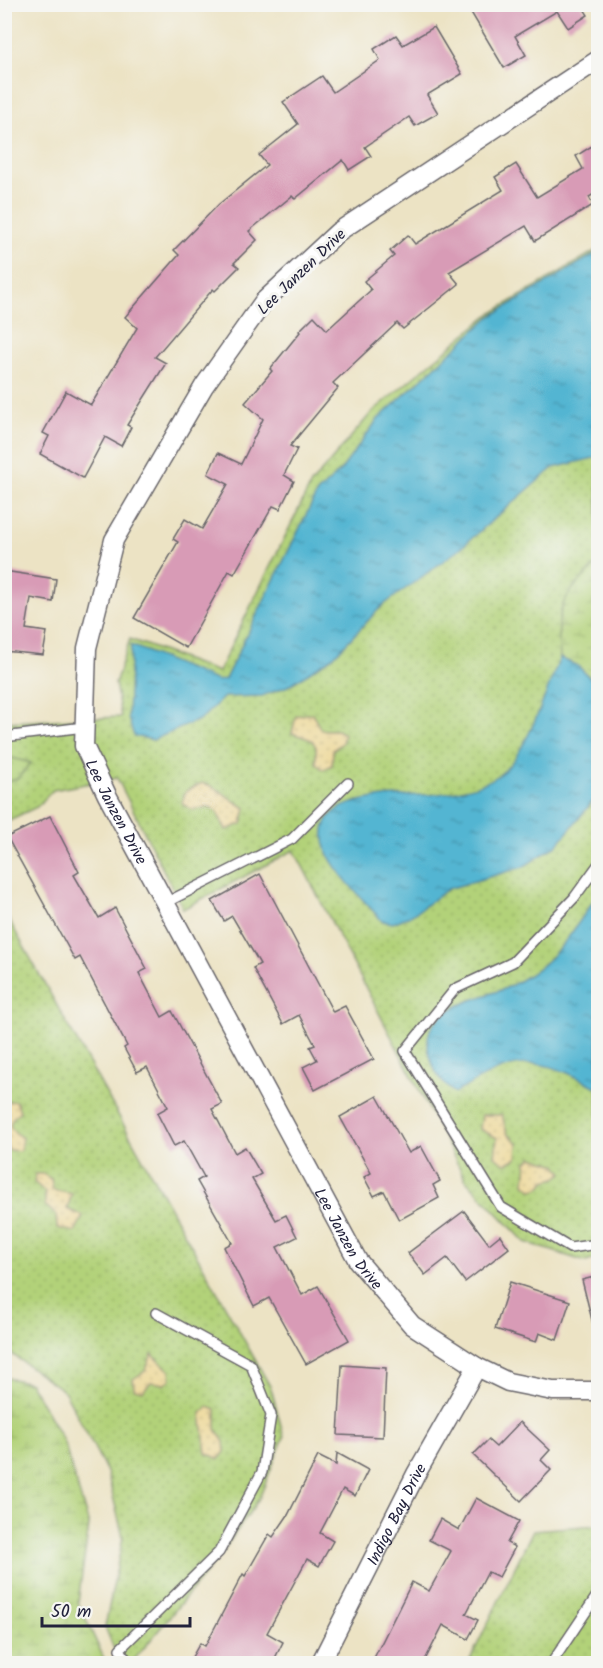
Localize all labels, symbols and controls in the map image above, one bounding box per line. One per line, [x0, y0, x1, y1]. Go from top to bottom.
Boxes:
street label: Lee Janzen Drive [252, 223, 352, 321]
street label: Lee Janzen Drive [78, 755, 153, 869]
street label: Lee Janzen Drive [307, 1184, 388, 1296]
street label: Indigo Bay Drive [361, 1459, 434, 1570]
scale bar [42, 1590, 190, 1628]
text: 50 m [51, 1598, 91, 1627]

